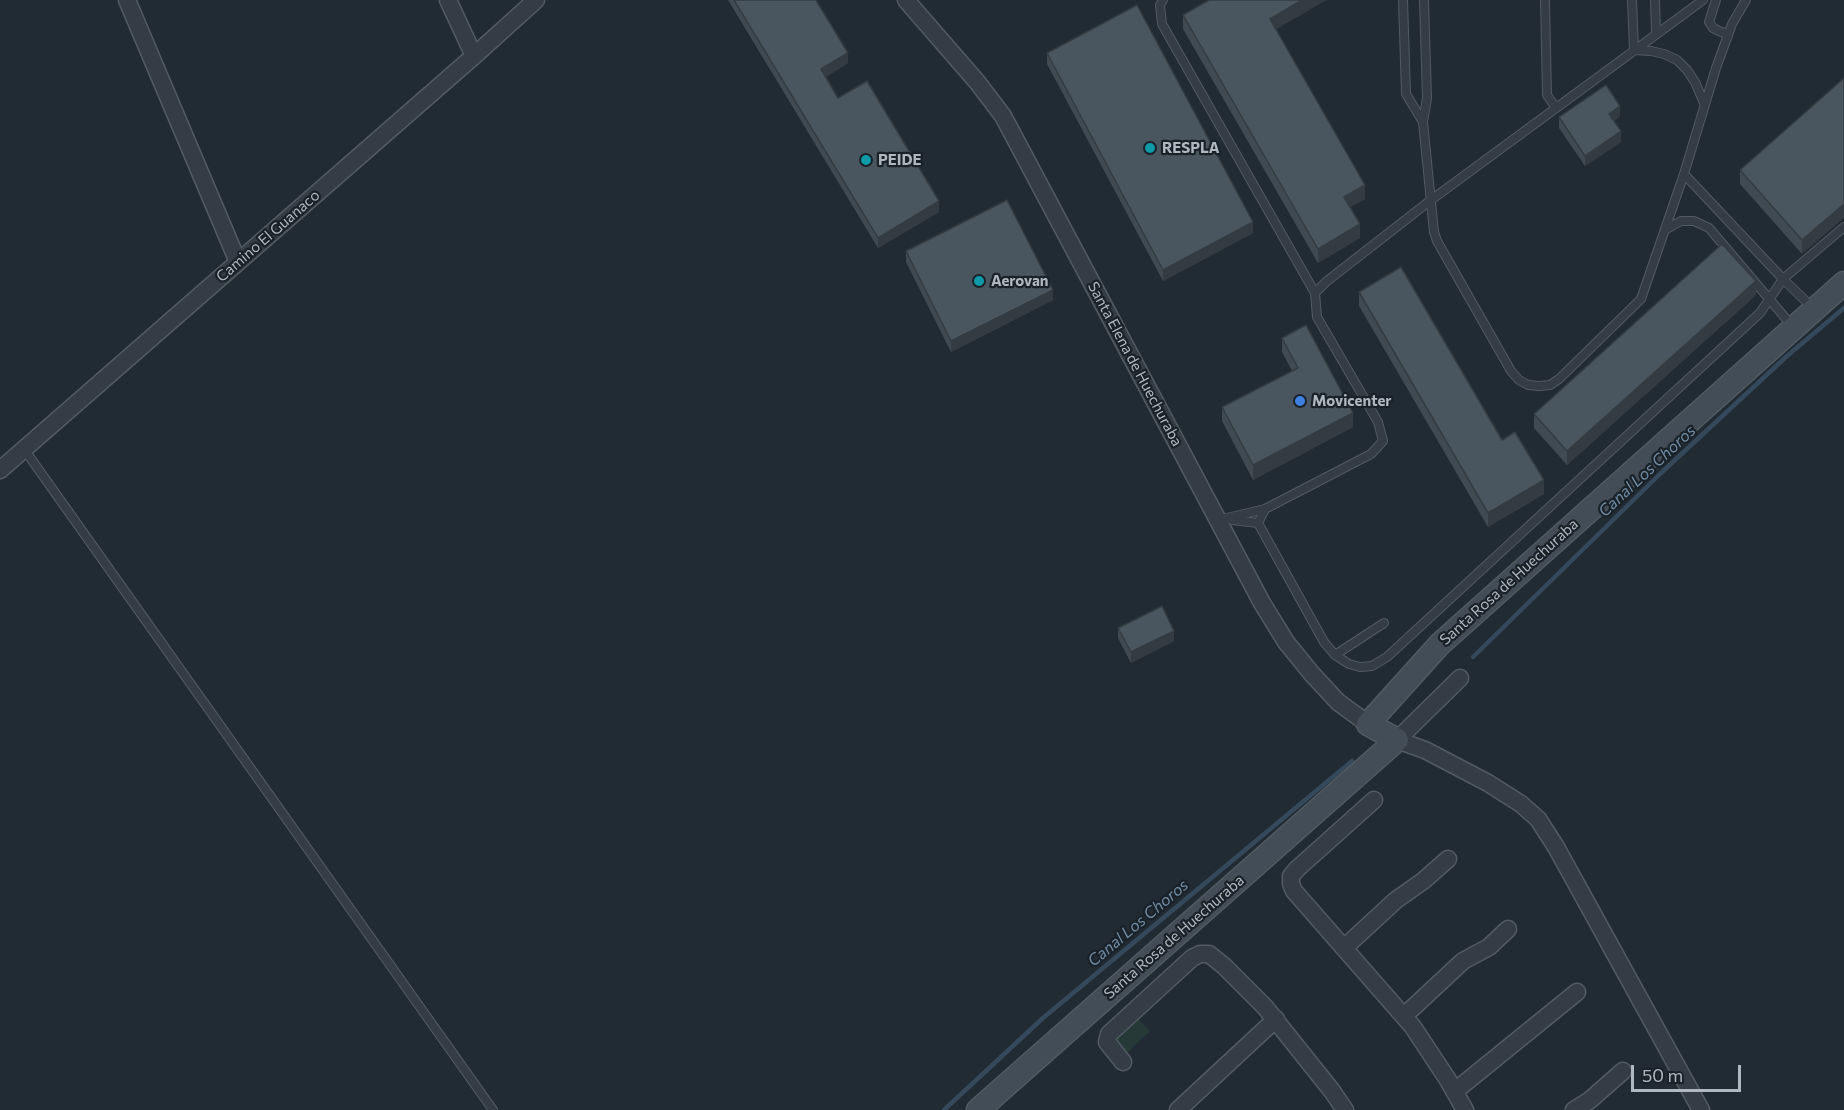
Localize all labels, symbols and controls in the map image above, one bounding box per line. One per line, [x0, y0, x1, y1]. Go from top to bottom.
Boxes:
place label: RESPLA [1162, 139, 1220, 157]
marker: RESPLA [1143, 141, 1157, 155]
place label: PEIDE [878, 151, 921, 169]
marker: PEIDE [859, 153, 873, 167]
street label: Camino El Guanaco [213, 186, 323, 286]
place label: Aerovan [991, 272, 1048, 290]
marker: Aerovan [972, 274, 986, 288]
street label: Santa Elena de Huechuraba [1084, 279, 1186, 449]
place label: Movicenter [1312, 392, 1392, 410]
marker: Movicenter [1293, 394, 1307, 408]
water label: Canal Los Choros [1595, 421, 1699, 521]
street label: Santa Rosa de Huechuraba [1436, 515, 1582, 649]
street label: Santa Rosa de Huechuraba [1100, 871, 1248, 1003]
water label: Canal Los Choros [1084, 875, 1192, 971]
scale bar [1634, 1053, 1744, 1091]
text: 50 m [1642, 1064, 1683, 1086]

